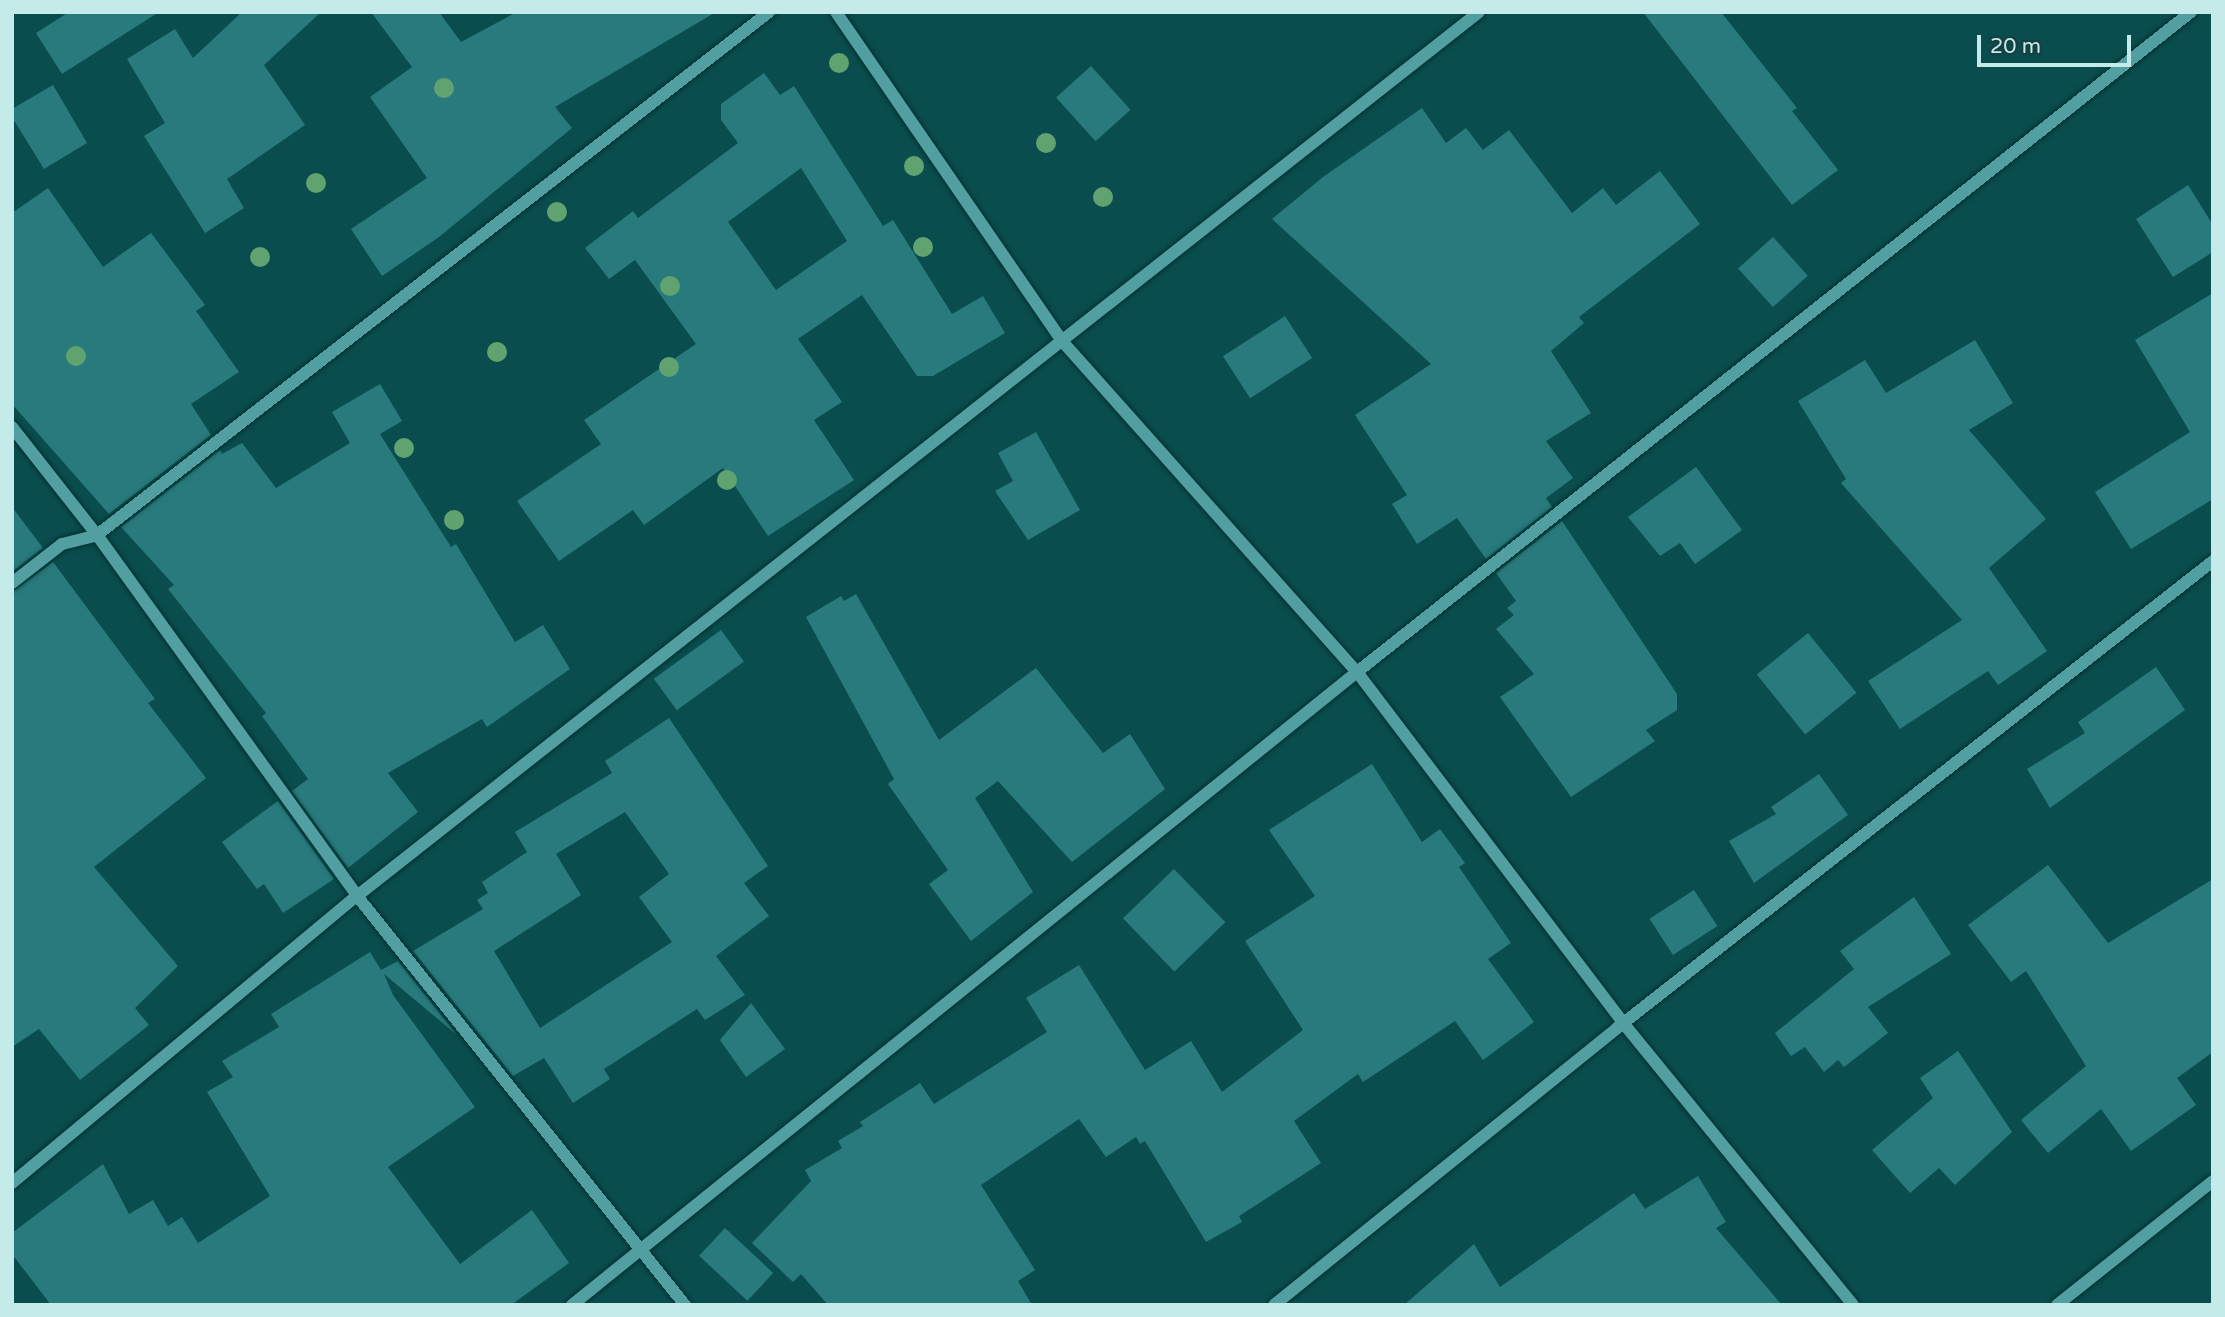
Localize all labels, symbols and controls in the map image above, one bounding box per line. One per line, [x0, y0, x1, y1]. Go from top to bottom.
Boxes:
scale bar [1980, 21, 2134, 65]
text: 20 m [1990, 34, 2041, 59]

